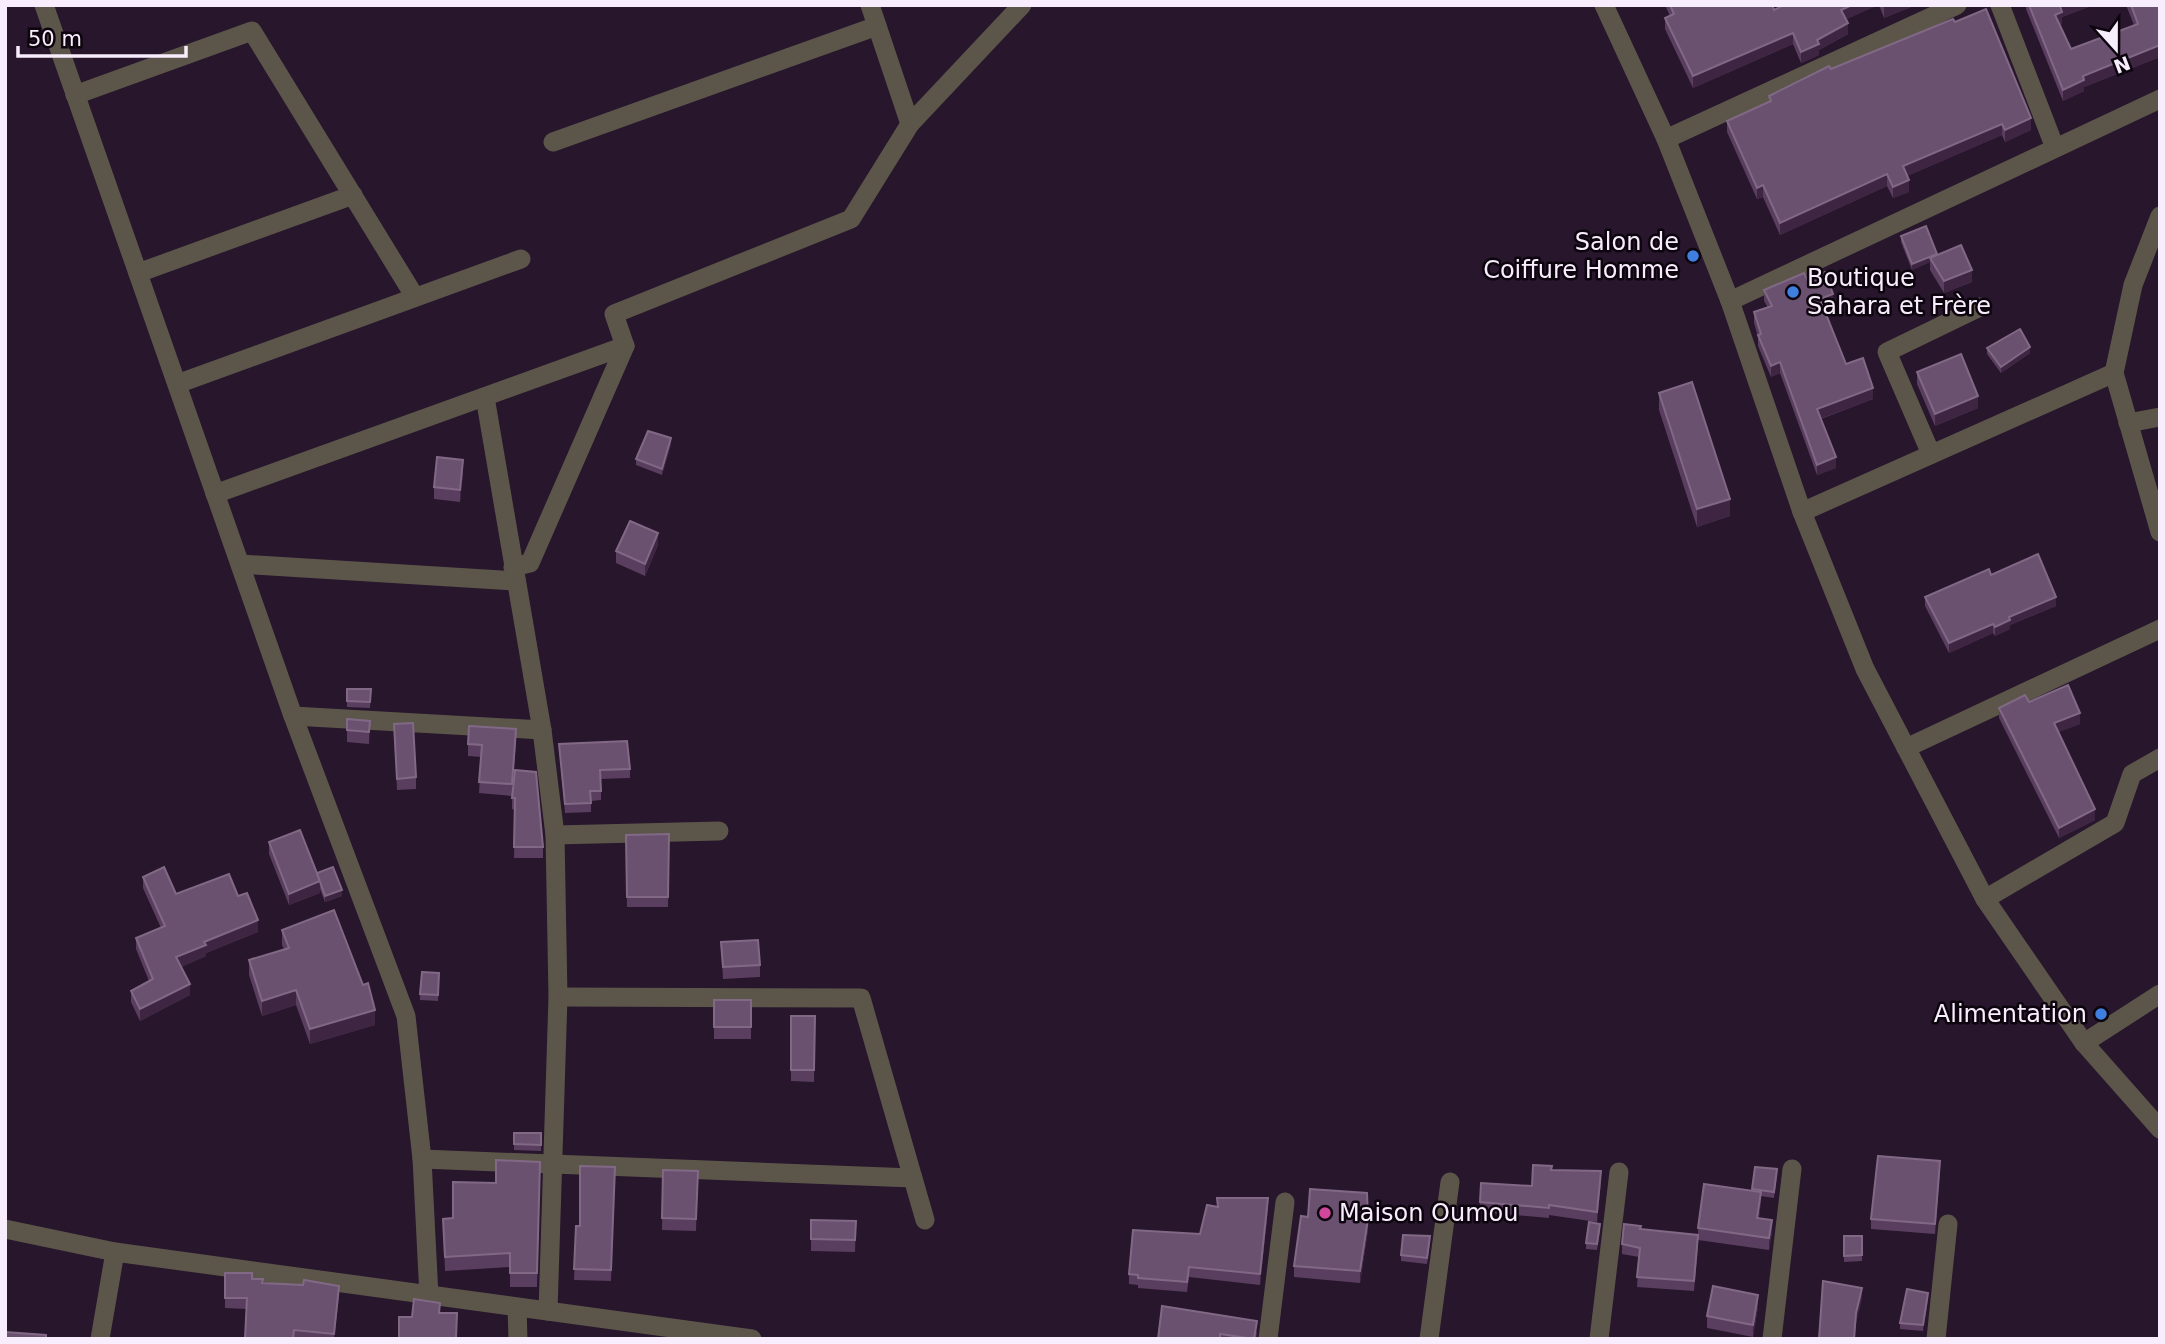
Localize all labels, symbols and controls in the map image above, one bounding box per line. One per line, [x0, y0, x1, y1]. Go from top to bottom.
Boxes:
scale bar [18, 14, 186, 58]
north arrow [2081, 14, 2151, 84]
text: 50 m [28, 27, 82, 51]
text: N [2111, 52, 2133, 78]
place label: Salon de Coiffure Homme [1483, 228, 1679, 284]
marker: Salon de Coiffure Homme [1685, 248, 1701, 264]
place label: Boutique Sahara et Frère [1807, 264, 1991, 320]
marker: Boutique Sahara et Frère [1785, 284, 1801, 300]
place label: Alimentation [1934, 1000, 2087, 1028]
marker: Alimentation [2093, 1006, 2109, 1022]
place label: Maison Oumou [1339, 1199, 1518, 1227]
marker: Maison Oumou [1317, 1205, 1333, 1221]

